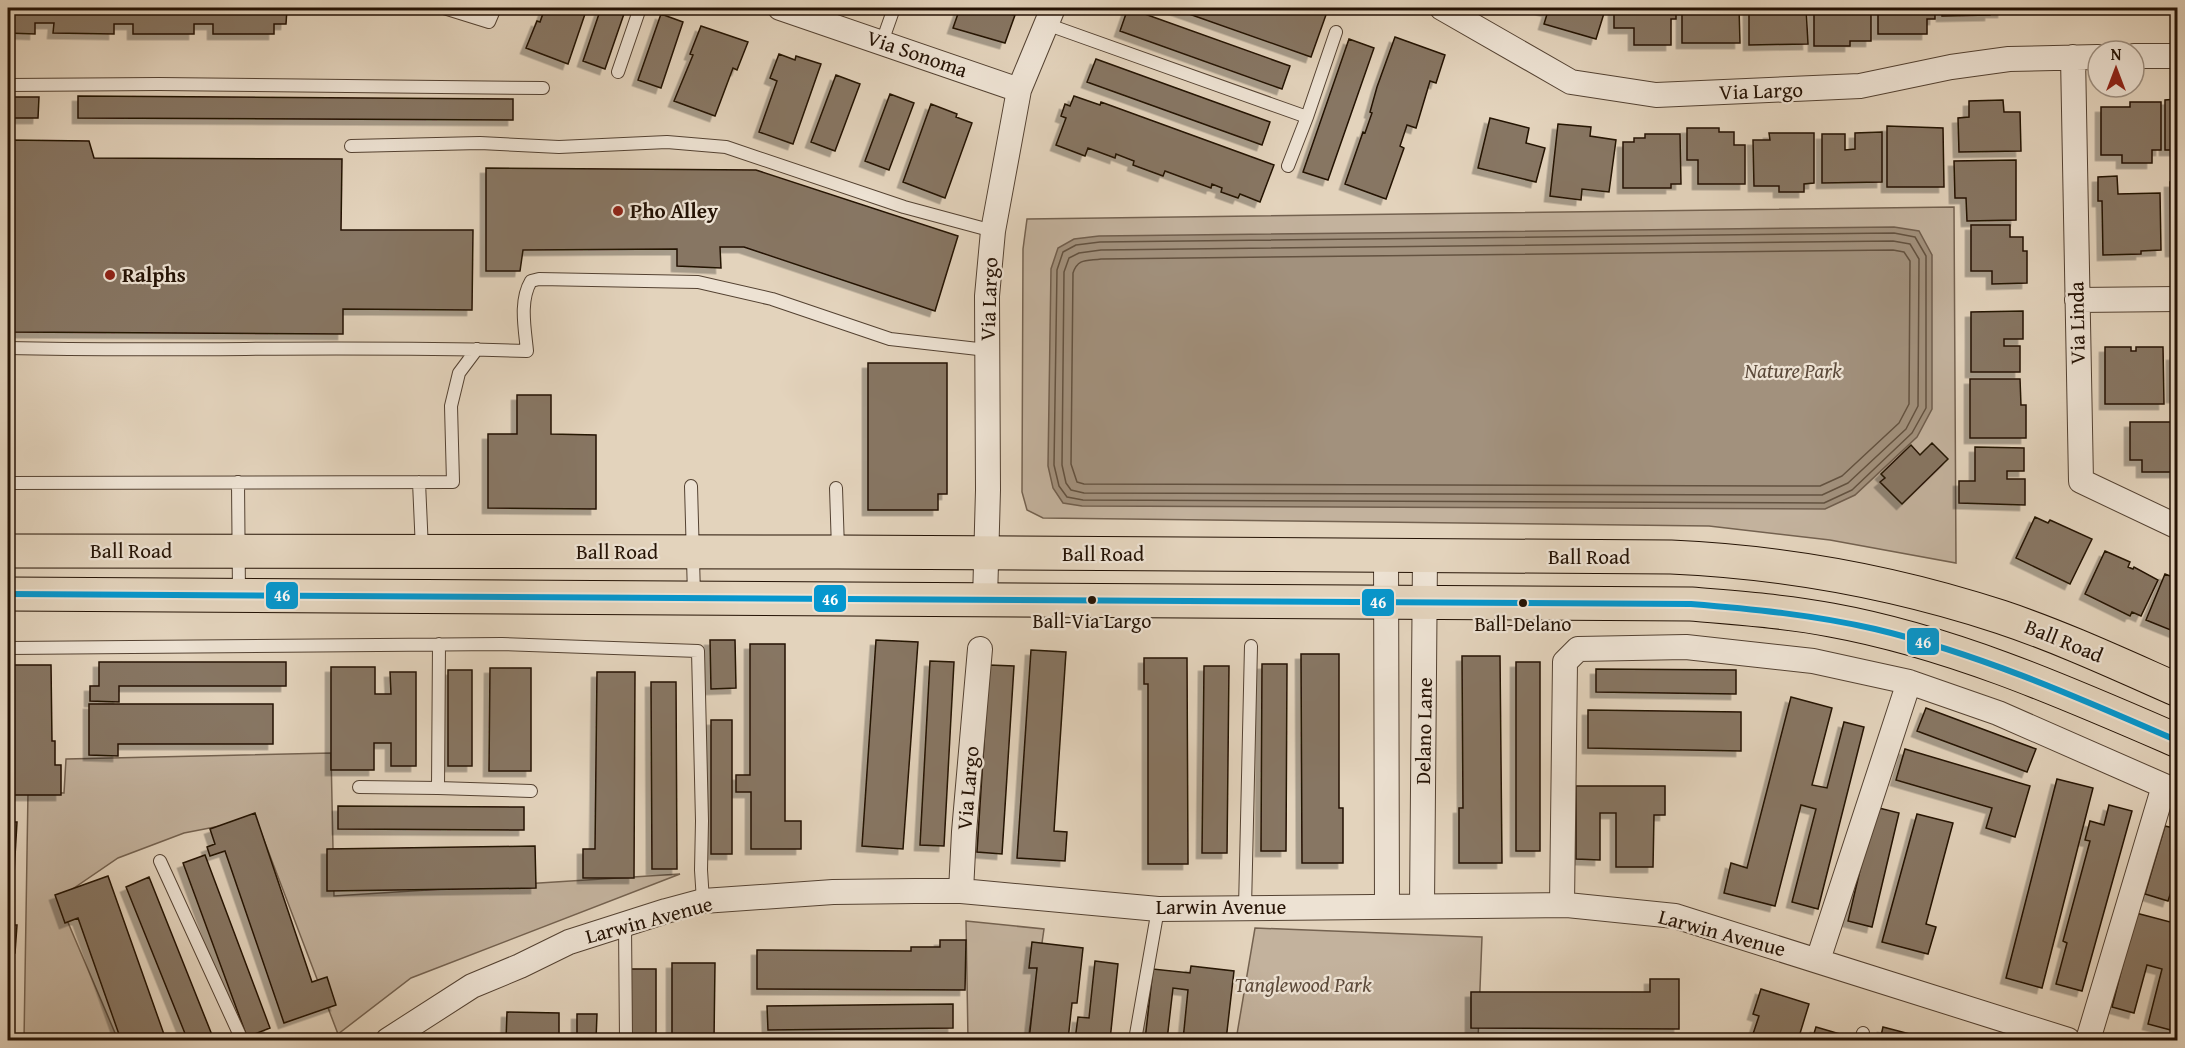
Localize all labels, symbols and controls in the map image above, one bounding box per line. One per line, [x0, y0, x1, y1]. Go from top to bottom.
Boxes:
street label: Via Sonoma [863, 22, 972, 85]
north arrow [2086, 39, 2146, 99]
text: N [2111, 42, 2122, 66]
street label: Via Largo [1718, 74, 1804, 107]
place label: Pho Alley [630, 195, 718, 226]
marker: Pho Alley [611, 204, 625, 218]
street label: Via Largo [972, 256, 1005, 342]
place label: Ralphs [122, 259, 186, 290]
marker: Ralphs [103, 268, 117, 282]
street label: Via Linda [2060, 281, 2093, 365]
park label: Nature Park [1743, 355, 1842, 386]
street label: Ball Road [90, 535, 173, 566]
street label: Ball Road [576, 536, 659, 567]
street label: Ball Road [1062, 538, 1145, 569]
street label: Ball Road [1548, 541, 1631, 572]
line badge: 46 [265, 581, 299, 610]
text: 46 [274, 583, 290, 607]
line badge: 46 [813, 584, 847, 613]
text: 46 [822, 587, 838, 611]
line badge: 46 [1361, 588, 1395, 617]
text: 46 [1370, 590, 1386, 614]
marker: Ball-Via Largo [1086, 594, 1098, 606]
marker: Ball-Delano [1517, 597, 1529, 609]
place label: Ball-Via Largo [1032, 606, 1152, 635]
place label: Ball-Delano [1475, 609, 1571, 638]
street label: Ball Road [2020, 611, 2109, 671]
line badge: 46 [1906, 627, 1940, 656]
text: 46 [1915, 630, 1931, 654]
street label: Delano Lane [1407, 677, 1440, 785]
street label: Via Largo [948, 745, 987, 831]
street label: Larwin Avenue [582, 888, 716, 951]
street label: Larwin Avenue [1156, 891, 1286, 922]
street label: Larwin Avenue [1655, 901, 1789, 964]
park label: Tanglewood Park [1235, 969, 1372, 1000]

